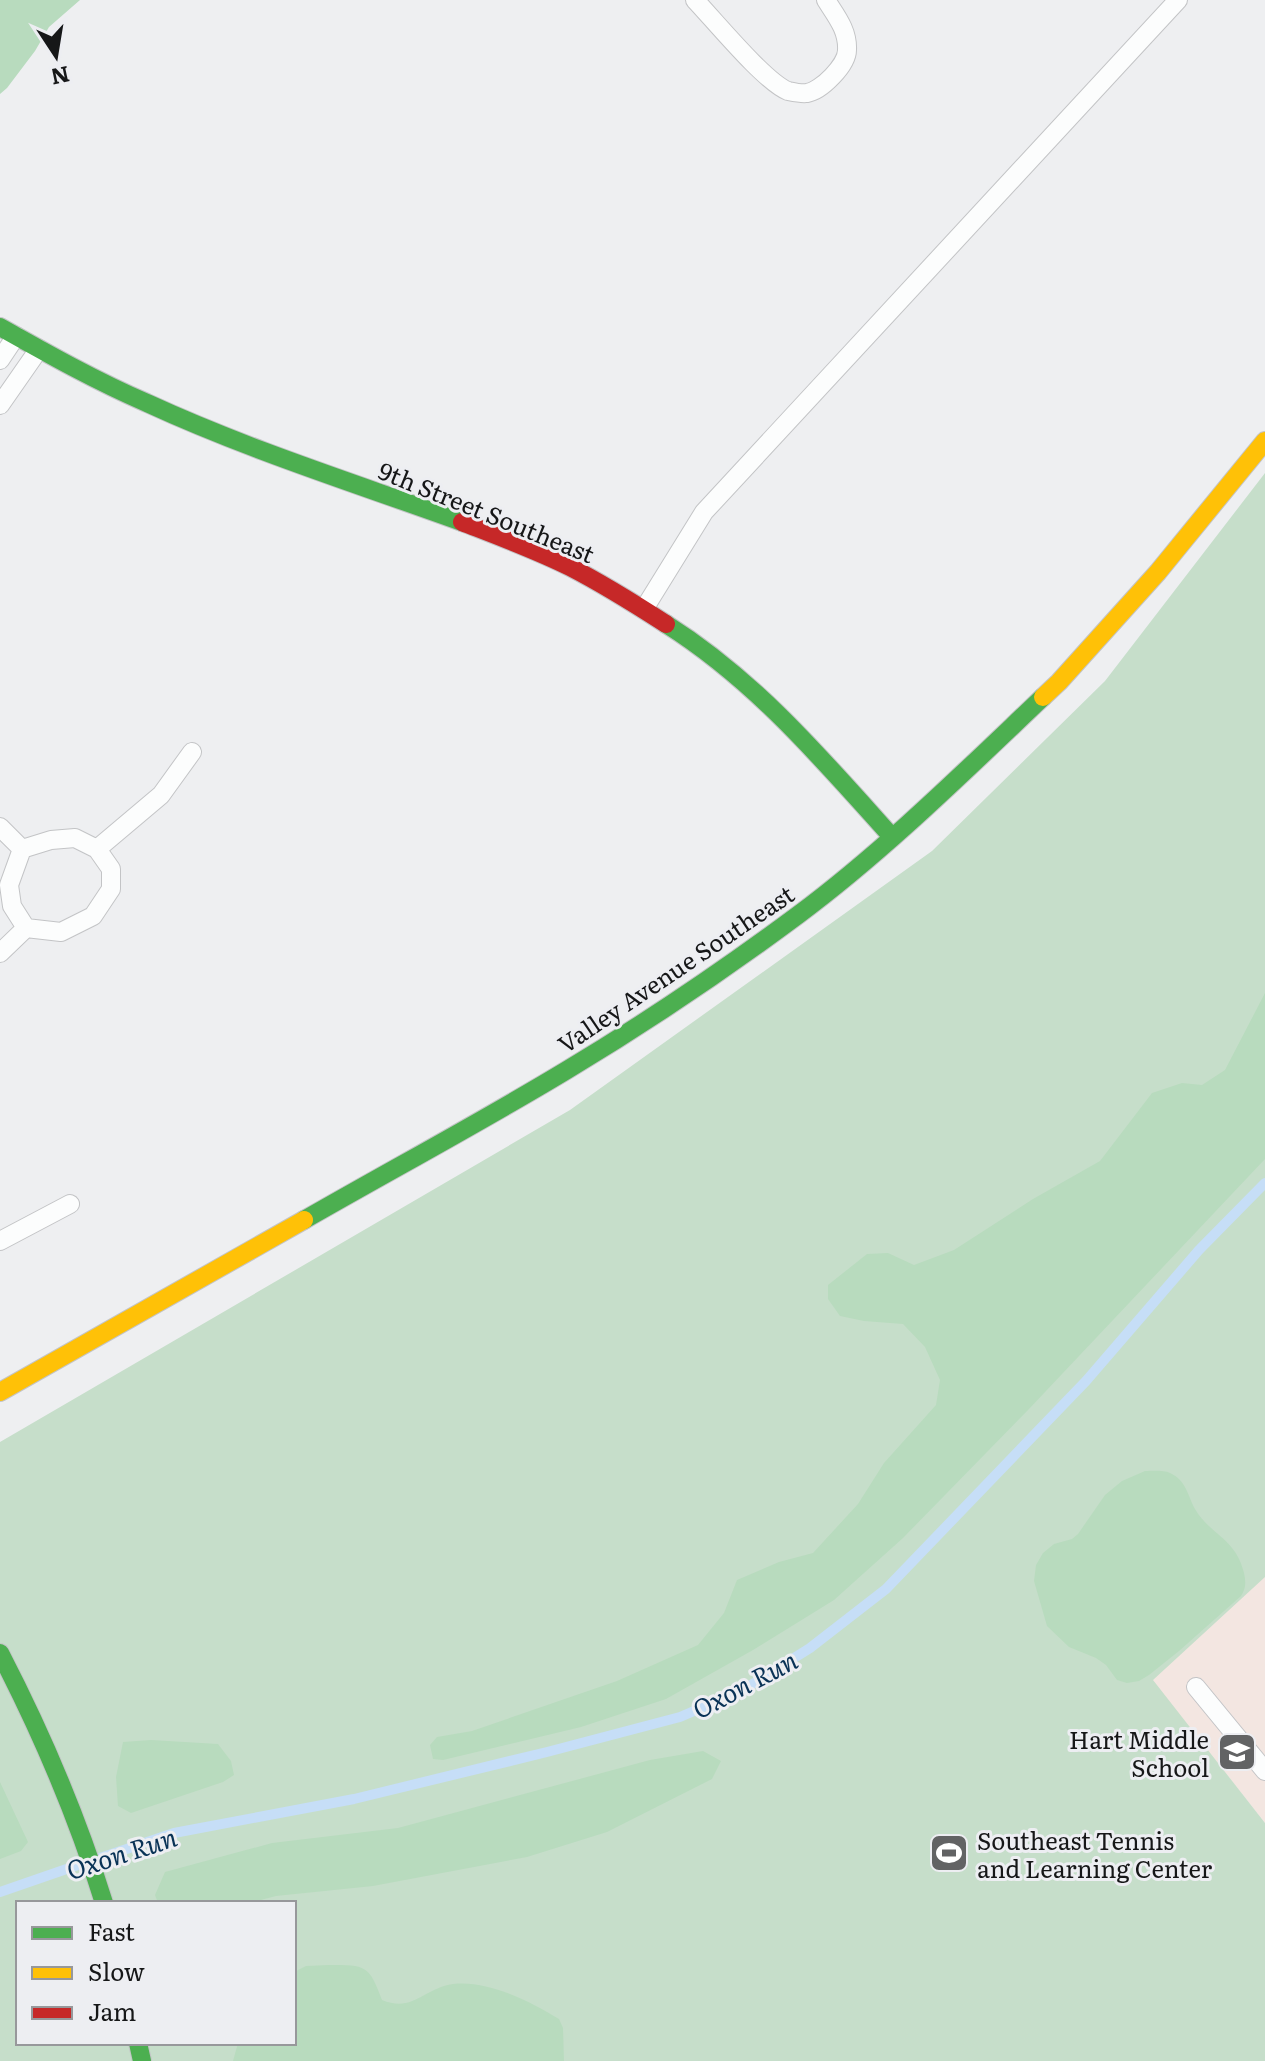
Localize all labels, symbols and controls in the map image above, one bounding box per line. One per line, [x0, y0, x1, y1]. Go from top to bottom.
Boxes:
north arrow [16, 16, 96, 96]
text: N [48, 59, 73, 95]
street label: 9th Street Southeast [374, 452, 601, 570]
street label: Valley Avenue Southeast [550, 876, 800, 1060]
water label: Oxon Run [685, 1639, 804, 1727]
place label: Hart Middle School [1069, 1721, 1209, 1784]
school or university icon: Hart Middle School [1216, 1731, 1258, 1773]
water label: Oxon Run [61, 1816, 182, 1888]
place label: Southeast Tennis and Learning Center [977, 1822, 1213, 1885]
sports icon: Southeast Tennis and Learning Center [928, 1832, 970, 1874]
legend [16, 1901, 296, 2045]
text: Fast [88, 1913, 135, 1948]
text: Slow [88, 1953, 145, 1988]
text: Jam [88, 1993, 136, 2028]

